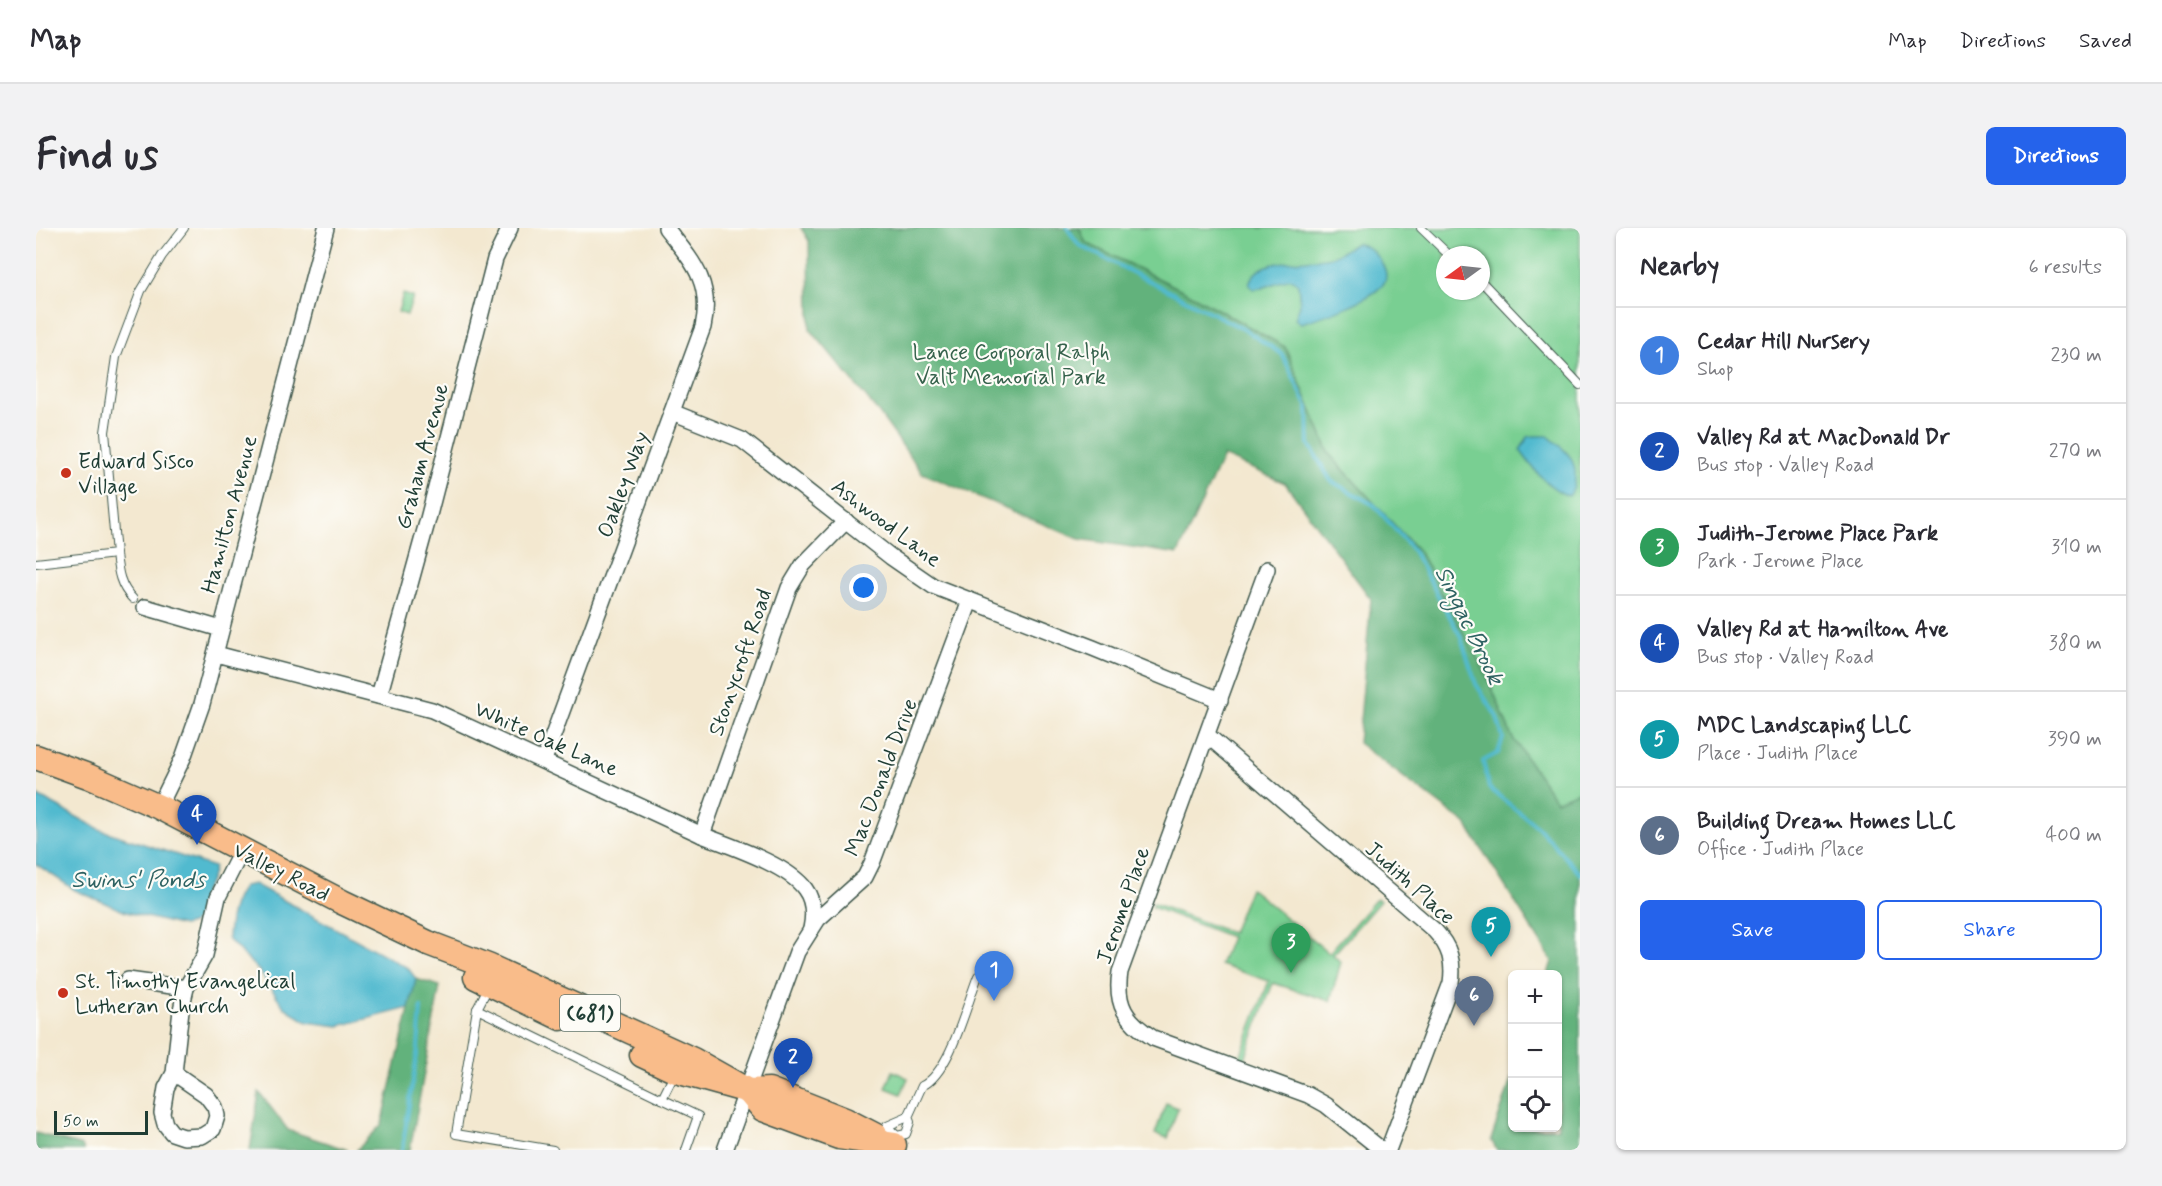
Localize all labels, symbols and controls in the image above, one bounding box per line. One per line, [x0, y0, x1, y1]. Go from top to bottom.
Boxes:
text: Map [30, 23, 81, 60]
text: Map [1888, 27, 1927, 55]
text: Directions [1960, 27, 2046, 55]
text: Saved [2079, 27, 2132, 55]
button: Directions [1986, 127, 2126, 185]
text: Find us [36, 129, 158, 184]
north arrow [1436, 246, 1490, 300]
text: Nearby [1640, 250, 1719, 284]
text: 6 results [2029, 254, 2102, 281]
text: Cedar Hill Nursery [1697, 328, 1870, 356]
park label: Lance Corporal Ralph Valt Memorial Park [912, 339, 1110, 392]
text: 1 [1655, 342, 1664, 369]
text: 230 m [2050, 342, 2102, 369]
text: Shop [1697, 356, 1734, 383]
street label: Graham Avenue [390, 380, 456, 533]
text: Valley Rd at MacDonald Dr [1697, 424, 1950, 452]
street label: Oakley Way [592, 428, 656, 542]
street label: Hamilton Avenue [195, 432, 265, 597]
text: 2 [1655, 438, 1664, 465]
text: 270 m [2049, 438, 2102, 465]
place label: Edward Sisco Village [78, 448, 194, 502]
text: Bus stop · Valley Road [1697, 452, 1874, 479]
marker: Edward Sisco Village [59, 466, 73, 480]
street label: Ashwood Lane [825, 473, 947, 574]
text: Judith-Jerome Place Park [1697, 520, 1938, 548]
text: 3 [1655, 534, 1664, 561]
text: 310 m [2051, 534, 2102, 561]
text: Park · Jerome Place [1697, 548, 1864, 575]
water label: Singac Brook [1425, 561, 1511, 693]
your location [849, 573, 878, 602]
street label: Stonycroft Road [703, 586, 779, 740]
text: Valley Rd at Hamilton Ave [1697, 616, 1948, 644]
text: 4 [1654, 630, 1665, 657]
text: 380 m [2049, 630, 2102, 657]
text: Bus stop · Valley Road [1697, 644, 1874, 671]
street label: Mac Donald Drive [839, 695, 925, 861]
street label: White Oak Lane [470, 696, 623, 784]
text: MDC Landscaping LLC [1697, 712, 1911, 740]
text: 5 [1654, 726, 1666, 753]
text: 390 m [2048, 726, 2102, 753]
text: Place · Judith Place [1697, 740, 1858, 767]
pin: 4 [178, 796, 216, 845]
text: Building Dream Homes LLC [1697, 808, 1956, 836]
text: 6 [1654, 822, 1665, 849]
text: 400 m [2046, 822, 2102, 849]
street label: Judith Place [1359, 836, 1461, 931]
text: Office · Judith Place [1697, 836, 1864, 863]
street label: Valley Road [228, 837, 334, 909]
street label: Jerome Place [1091, 843, 1157, 968]
water label: Swins' Ponds [71, 865, 207, 896]
button: Save [1640, 900, 1865, 960]
button: Share [1877, 900, 2102, 960]
pin: 5 [1472, 908, 1510, 957]
pin: 3 [1272, 924, 1310, 973]
pin: 1 [974, 952, 1014, 1001]
place label: St. Timothy Evangelical Lutheran Church [75, 968, 296, 1021]
map controls [1508, 970, 1562, 1132]
button: + [1508, 970, 1562, 1024]
pin: 6 [1454, 976, 1494, 1026]
marker: St. Timothy Evangelical Lutheran Church [56, 986, 70, 1000]
road number: (681) [560, 995, 620, 1031]
button: − [1508, 1024, 1562, 1078]
pin: 2 [774, 1038, 813, 1088]
button: locate [1508, 1078, 1562, 1132]
scale bar [54, 1108, 148, 1136]
text: 50 m [63, 1111, 99, 1132]

